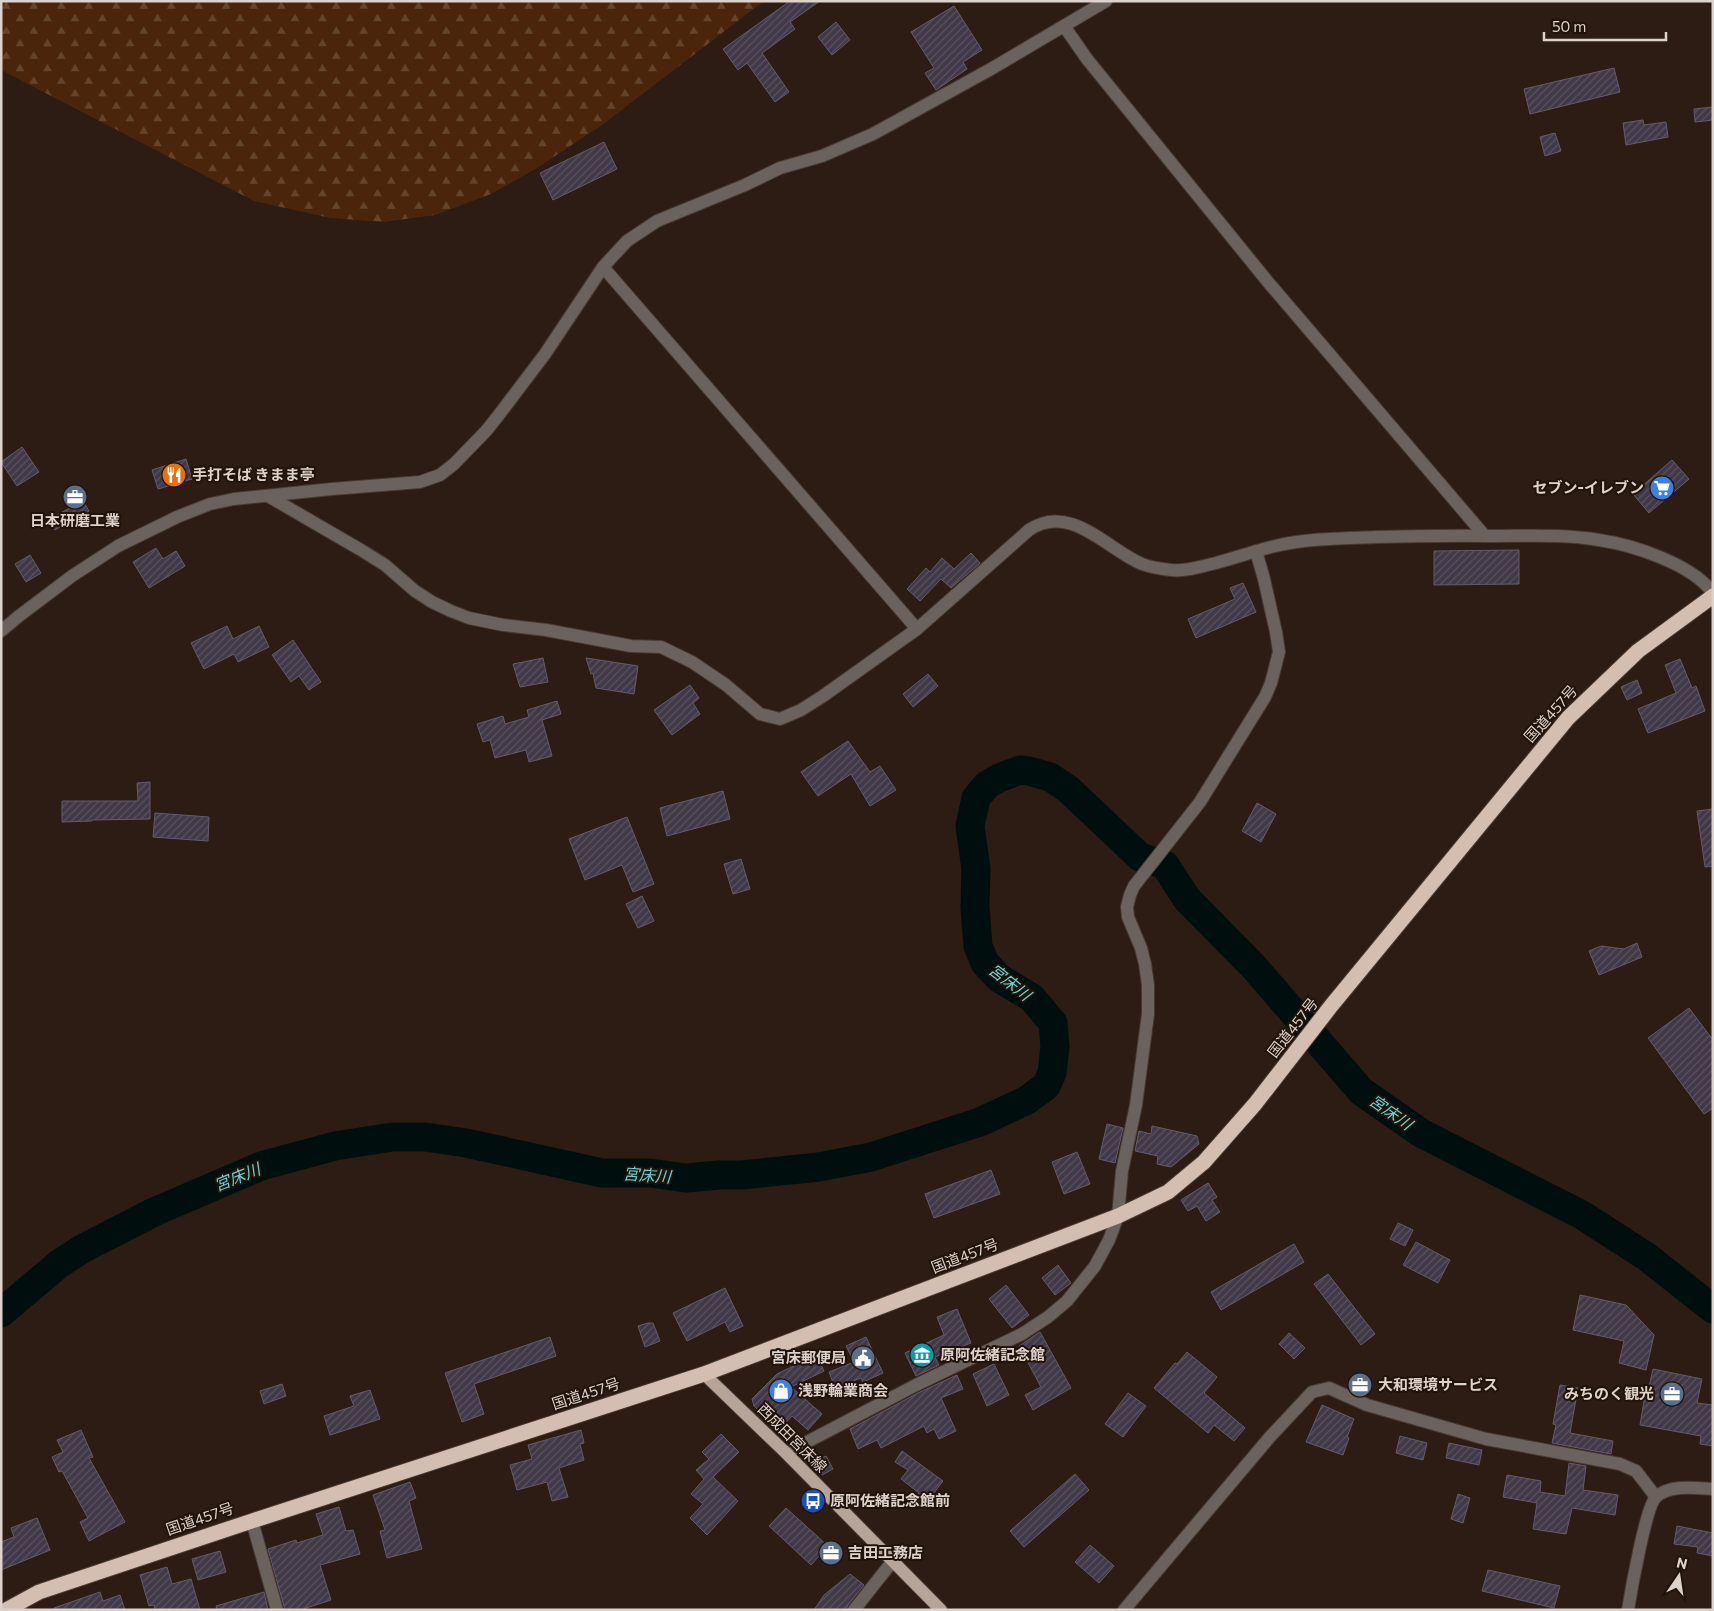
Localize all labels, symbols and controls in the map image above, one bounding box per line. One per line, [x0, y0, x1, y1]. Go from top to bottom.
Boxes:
scale bar [1544, 10, 1666, 42]
text: 50 m [1552, 17, 1586, 35]
restaurant icon: 手打そば きまま亭 [161, 462, 187, 488]
place label: 手打そば きまま亭 [192, 465, 315, 483]
supermarket icon: セブン-イレブン [1649, 475, 1675, 501]
place label: セブン-イレブン [1533, 478, 1644, 496]
office icon: 日本研磨工業 [62, 484, 88, 510]
place label: 日本研磨工業 [30, 511, 120, 529]
street label: 国道457号 [1520, 681, 1581, 746]
water label: 宮床川 [986, 959, 1037, 1005]
street label: 国道457号 [1263, 994, 1321, 1061]
water label: 宮床川 [1366, 1090, 1418, 1134]
water label: 宮床川 [211, 1158, 264, 1194]
water label: 宮床川 [622, 1163, 674, 1186]
street label: 国道457号 [928, 1234, 1001, 1276]
museum icon: 原阿佐緒記念館 [909, 1342, 935, 1368]
public building icon: 宮床郵便局 [850, 1345, 876, 1371]
place label: 原阿佐緒記念館 [940, 1345, 1045, 1363]
place label: 宮床郵便局 [771, 1348, 846, 1366]
office icon: 大和環境サービス [1347, 1372, 1373, 1398]
street label: 国道457号 [549, 1374, 622, 1413]
place label: 大和環境サービス [1378, 1375, 1498, 1393]
shop icon: 浅野輪業商会 [768, 1378, 794, 1404]
place label: 浅野輪業商会 [798, 1381, 888, 1399]
office icon: みちのく観光 [1659, 1381, 1685, 1407]
place label: みちのく観光 [1564, 1384, 1654, 1402]
street label: 西成田宮床線 [755, 1399, 831, 1475]
bus stop icon: 原阿佐緒記念館前 [800, 1488, 826, 1514]
place label: 原阿佐緒記念館前 [830, 1491, 950, 1509]
street label: 国道457号 [163, 1498, 236, 1538]
office icon: 吉田工務店 [818, 1540, 844, 1566]
place label: 吉田工務店 [848, 1543, 923, 1561]
north arrow [1654, 1551, 1704, 1601]
text: N [1675, 1553, 1689, 1572]

